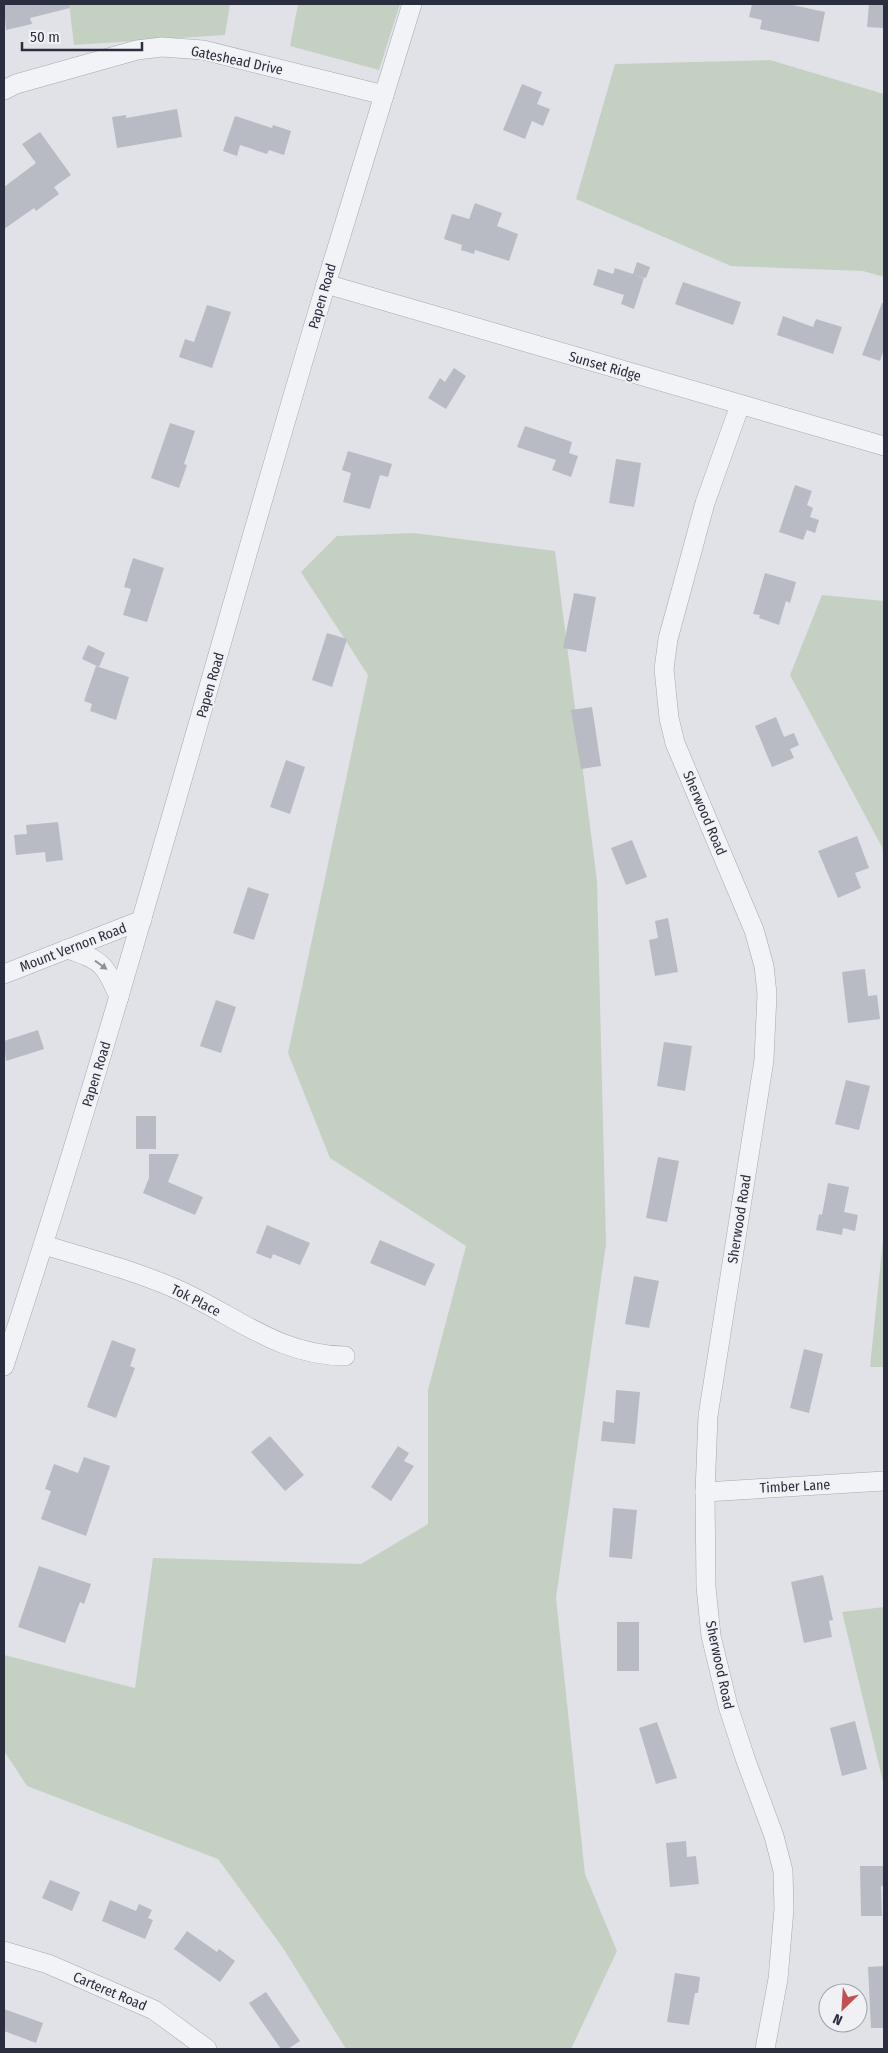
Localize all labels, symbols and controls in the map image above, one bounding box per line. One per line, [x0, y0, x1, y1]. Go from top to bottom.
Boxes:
scale bar [22, 20, 142, 52]
text: 50 m [30, 28, 60, 46]
street label: Gateshead Drive [189, 42, 285, 79]
street label: Papen Road [305, 261, 340, 331]
street label: Sunset Ridge [567, 348, 643, 385]
street label: Papen Road [193, 650, 228, 720]
street label: Sherwood Road [679, 769, 730, 858]
street label: Mount Vernon Road [17, 919, 129, 976]
one-way arrow [94, 960, 108, 970]
street label: Papen Road [78, 1039, 114, 1109]
street label: Sherwood Road [724, 1173, 755, 1265]
street label: Tok Place [168, 1281, 223, 1320]
street label: Timber Lane [759, 1476, 831, 1497]
street label: Sherwood Road [702, 1619, 737, 1711]
street label: Carteret Road [70, 1968, 149, 2015]
north arrow [818, 1983, 868, 2033]
text: N [830, 2010, 845, 2029]

